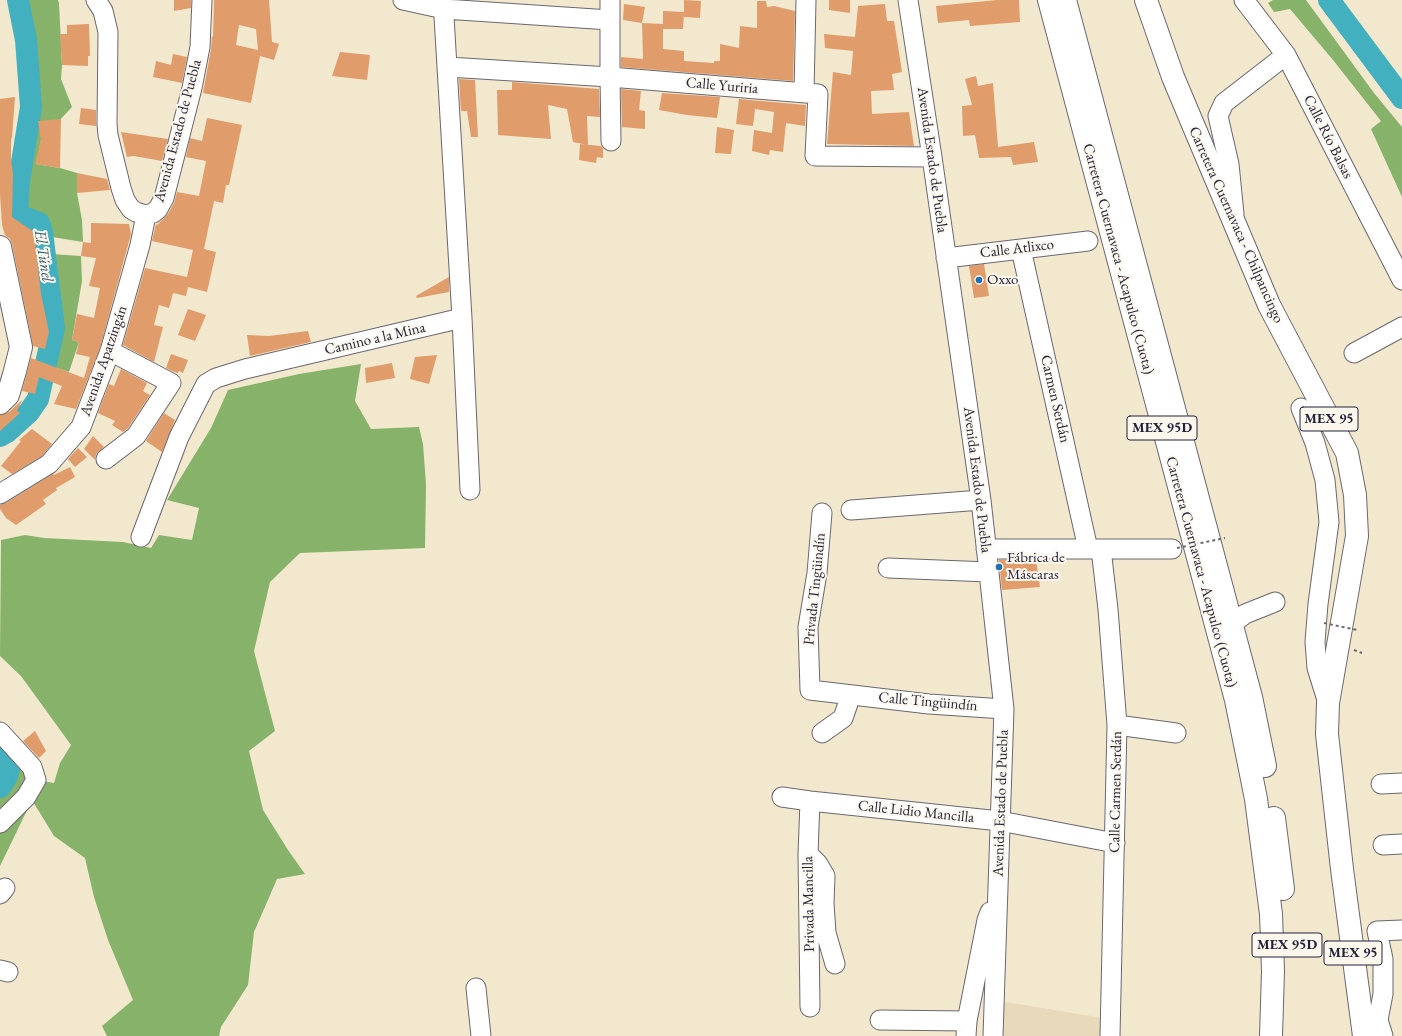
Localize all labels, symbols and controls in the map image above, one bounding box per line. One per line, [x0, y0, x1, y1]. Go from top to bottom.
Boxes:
street label: Avenida Estado de Puebla [150, 58, 206, 204]
street label: Calle Yuriria [685, 74, 759, 98]
street label: Avenida Estado de Puebla [913, 86, 951, 234]
street label: Calle Río Balsas [1299, 92, 1357, 182]
street label: Carretera Cuernavaca - Chilpancingo [1184, 124, 1288, 326]
street label: Carretera Cuernavaca - Acapulco (Cuota) [1078, 142, 1158, 376]
water label: El Túnel [29, 229, 57, 283]
street label: Calle Atlixco [979, 236, 1055, 262]
place label: Oxxo [987, 271, 1018, 289]
marker: Oxxo [974, 275, 984, 285]
street label: Avenida Apatzingán [77, 303, 131, 419]
street label: Camino a la Mina [323, 319, 427, 359]
street label: Carmen Serdán [1036, 353, 1074, 445]
street label: Avenida Estado de Puebla [959, 406, 995, 554]
road number: MEX 95 [1300, 407, 1358, 431]
road number: MEX 95D [1127, 416, 1197, 440]
street label: Carretera Cuernavaca - Acapulco (Cuota) [1161, 455, 1241, 689]
street label: Privada Tingüindín [800, 532, 830, 646]
place label: Fábrica de Máscaras [1007, 549, 1065, 584]
marker: Fábrica de Máscaras [994, 562, 1004, 572]
street label: Calle Tingüindín [878, 689, 978, 715]
street label: Avenida Estado de Puebla [989, 729, 1013, 877]
street label: Calle Carmen Serdán [1106, 731, 1126, 853]
street label: Calle Lidio Mancilla [857, 797, 975, 827]
street label: Privada Mancilla [799, 856, 819, 952]
road number: MEX 95D [1252, 933, 1322, 957]
road number: MEX 95 [1324, 941, 1382, 965]

